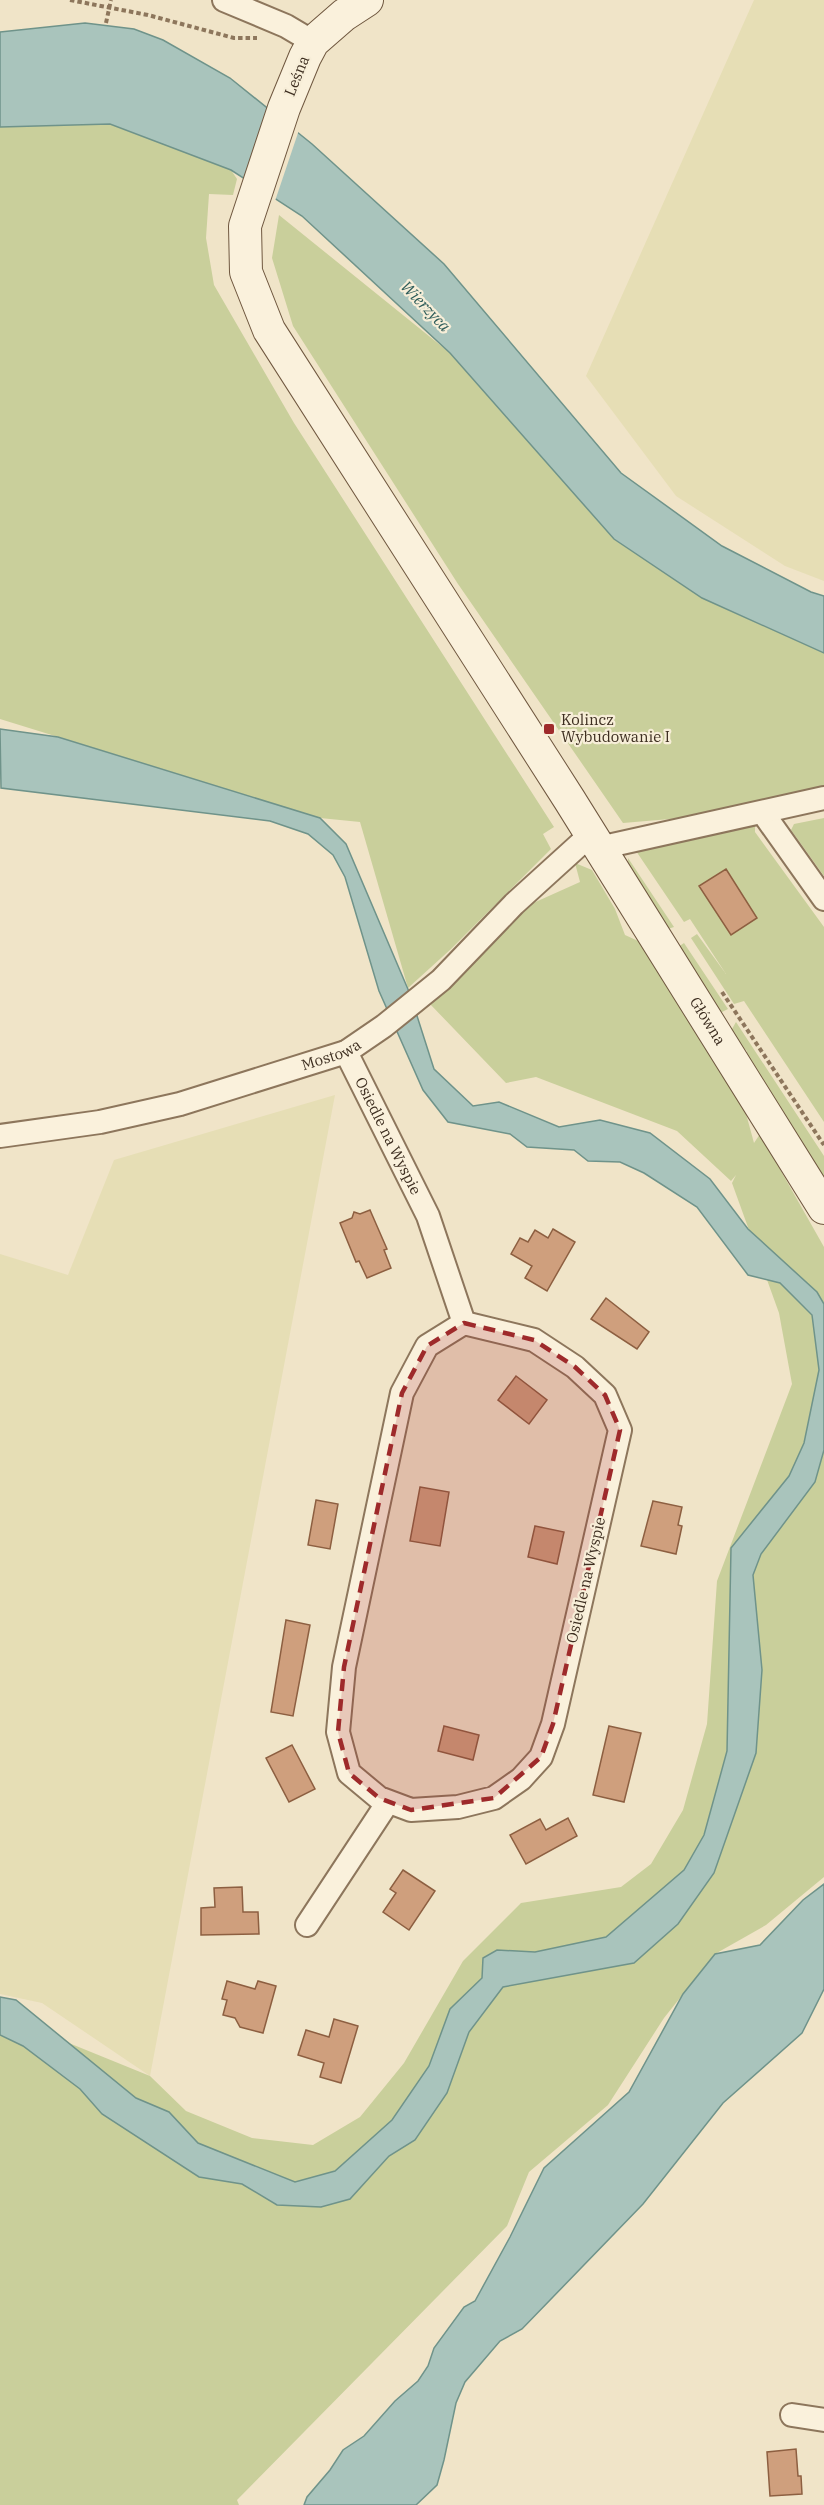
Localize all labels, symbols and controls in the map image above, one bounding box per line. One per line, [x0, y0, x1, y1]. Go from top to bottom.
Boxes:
street label: Leśna [280, 53, 313, 99]
water label: Wierzyca [397, 276, 455, 336]
place label: Kolincz Wybudowanie I [561, 710, 670, 746]
marker: Kolincz Wybudowanie I [542, 722, 556, 736]
street label: Główna [686, 993, 730, 1049]
street label: Mostowa [299, 1035, 364, 1074]
street label: Osiedle na Wyspie [351, 1074, 426, 1198]
street label: Osiedle na Wyspie [562, 1515, 609, 1645]

